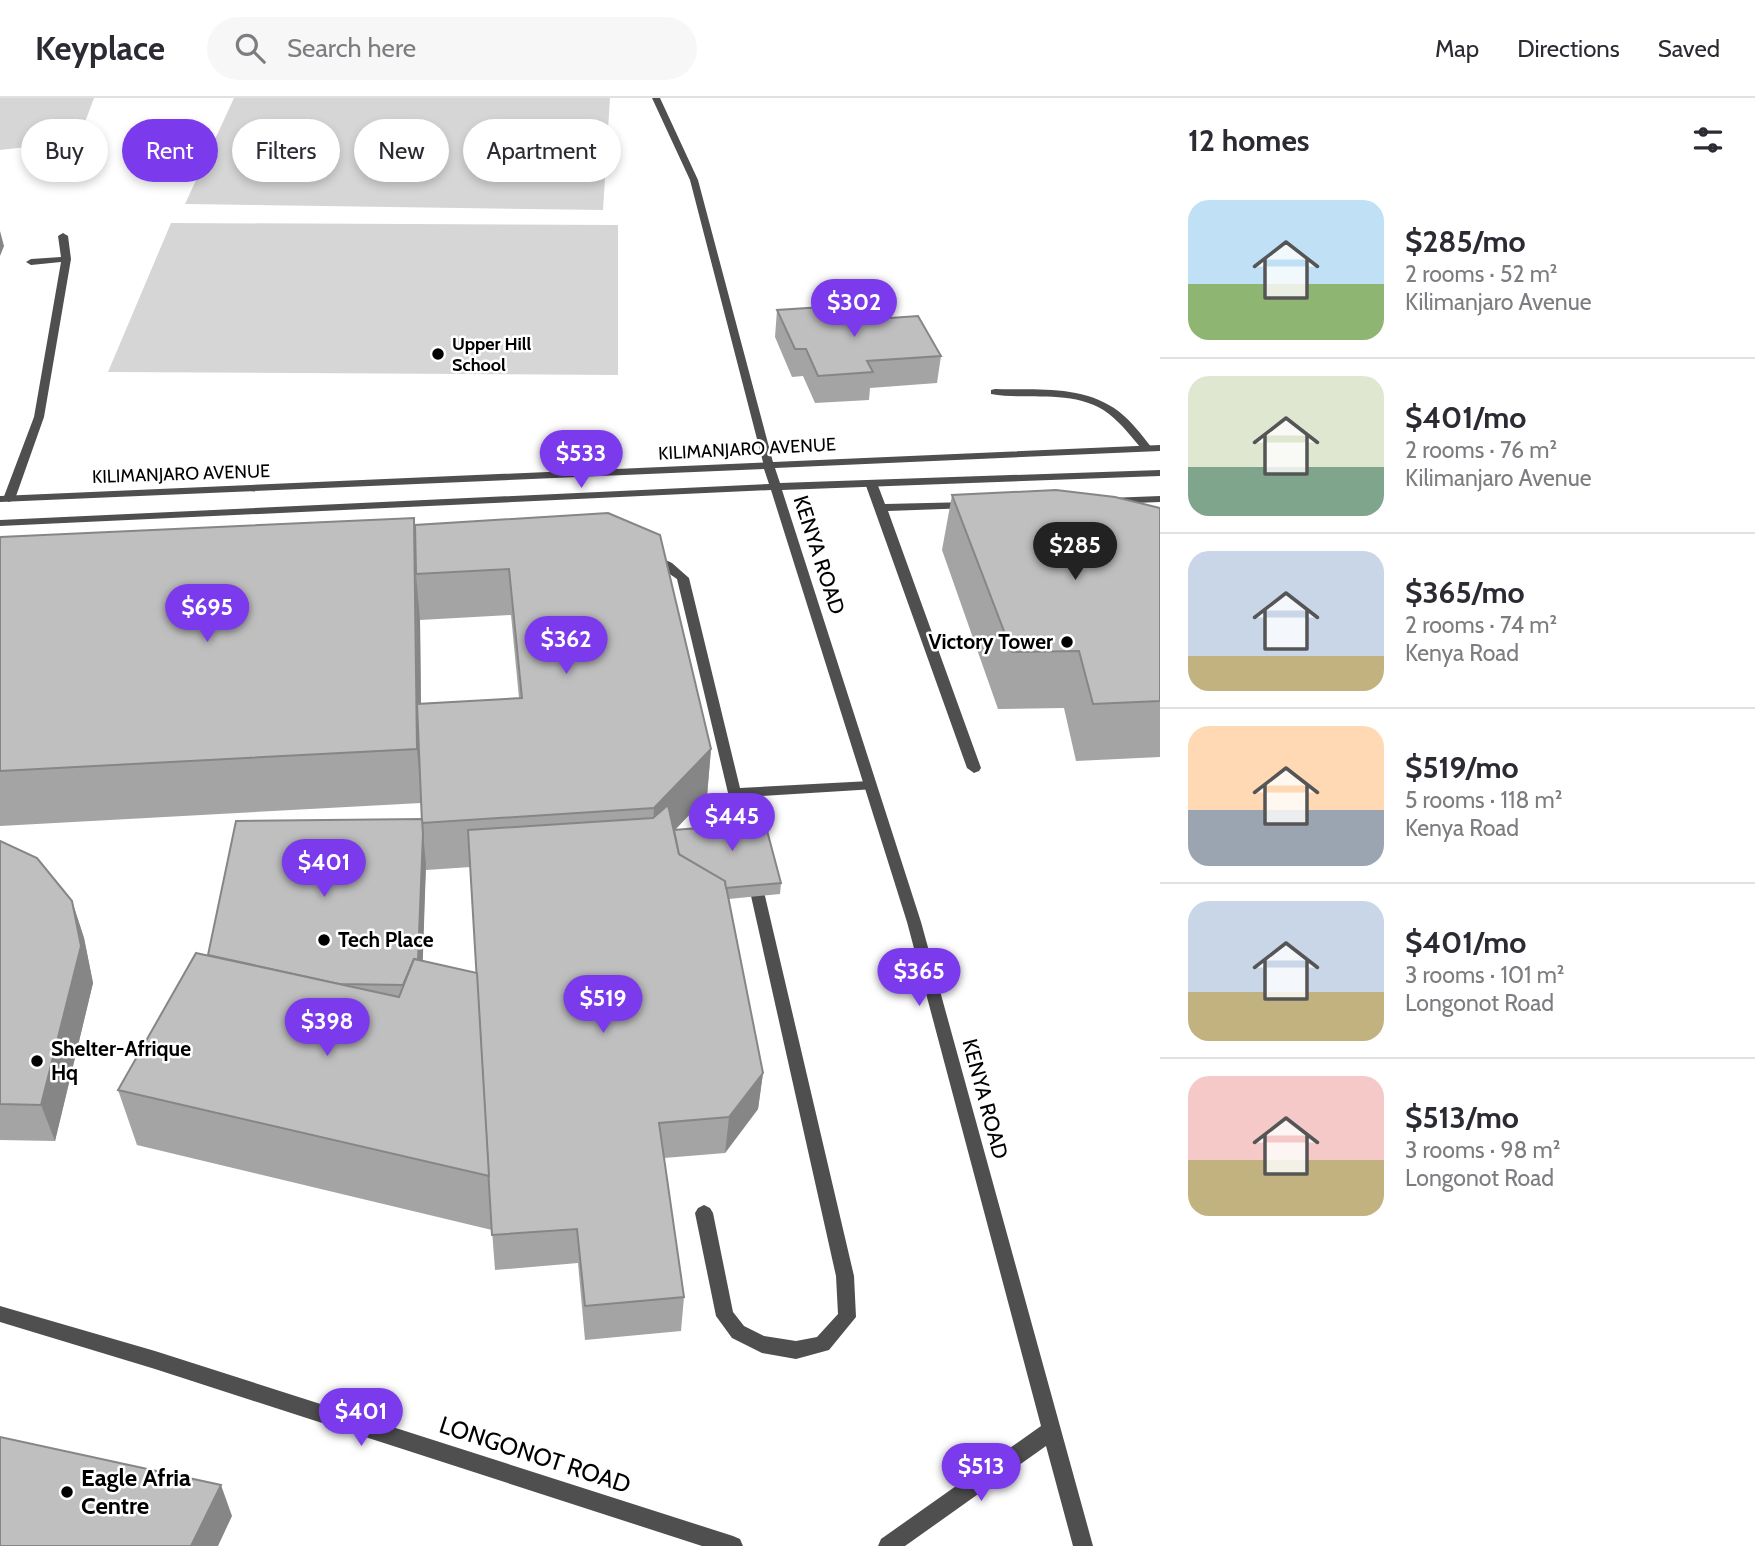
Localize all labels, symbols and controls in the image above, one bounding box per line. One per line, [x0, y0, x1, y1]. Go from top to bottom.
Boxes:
search box [207, 17, 697, 80]
text: Keyplace [35, 28, 165, 68]
icon: search [231, 29, 269, 67]
text: Search here [287, 32, 416, 64]
text: Map [1435, 34, 1479, 63]
text: Directions [1517, 34, 1620, 63]
text: Saved [1658, 34, 1720, 63]
chip: Buy [21, 119, 108, 182]
chip: Rent [122, 119, 218, 182]
chip: Filters [232, 119, 340, 182]
chip: New [354, 119, 449, 182]
chip: Apartment [463, 119, 621, 182]
icon: filters [1689, 121, 1727, 159]
text: 12 homes [1188, 122, 1310, 159]
text: $285/mo [1405, 223, 1526, 260]
icon: home [1244, 228, 1328, 312]
text: 2 rooms · 52 m² [1405, 260, 1558, 288]
pin: $302 [813, 280, 895, 339]
text: $302 [827, 288, 881, 316]
text: Kilimanjaro Avenue [1405, 288, 1591, 316]
place label: Upper Hill School [452, 333, 532, 376]
marker: Upper Hill School [430, 346, 446, 362]
text: $401/mo [1405, 399, 1526, 436]
icon: home [1244, 404, 1328, 488]
pin: $533 [540, 430, 622, 490]
street label: KILIMANJARO AVENUE [658, 433, 836, 465]
text: 2 rooms · 76 m² [1405, 436, 1557, 464]
text: $533 [556, 439, 606, 467]
street label: KILIMANJARO AVENUE [92, 460, 270, 488]
text: Kilimanjaro Avenue [1405, 464, 1591, 492]
street label: KENYA ROAD [789, 492, 850, 617]
pin: $285 [1034, 522, 1116, 582]
text: $285 [1049, 531, 1101, 559]
text: $365/mo [1405, 574, 1525, 611]
icon: home [1244, 579, 1328, 663]
pin: $695 [166, 584, 248, 644]
text: $695 [181, 593, 233, 621]
text: 2 rooms · 74 m² [1405, 611, 1557, 639]
pin: $362 [525, 616, 607, 676]
text: $362 [541, 625, 591, 653]
place label: Victory Tower [929, 629, 1053, 654]
marker: Victory Tower [1059, 634, 1075, 650]
text: Kenya Road [1405, 639, 1519, 667]
text: $519/mo [1405, 749, 1519, 786]
icon: home [1244, 754, 1328, 838]
text: 5 rooms · 118 m² [1405, 786, 1562, 814]
pin: $445 [691, 794, 773, 853]
text: $445 [705, 802, 759, 830]
text: Kenya Road [1405, 814, 1519, 842]
pin: $401 [283, 840, 365, 899]
text: $401 [298, 848, 350, 876]
text: $401/mo [1405, 924, 1526, 961]
place label: Tech Place [338, 927, 434, 952]
icon: home [1244, 929, 1328, 1013]
marker: Tech Place [316, 932, 332, 948]
pin: $365 [878, 948, 960, 1008]
text: $365 [893, 957, 945, 985]
text: 3 rooms · 101 m² [1405, 961, 1564, 989]
pin: $519 [562, 976, 644, 1035]
text: $519 [579, 984, 627, 1012]
text: Longonot Road [1405, 989, 1554, 1017]
pin: $398 [286, 998, 368, 1058]
text: $398 [301, 1007, 353, 1035]
place label: Shelter-Afrique Hq [51, 1036, 191, 1085]
street label: KENYA ROAD [957, 1036, 1014, 1162]
marker: Shelter-Afrique Hq [29, 1053, 45, 1069]
text: $513/mo [1405, 1099, 1519, 1136]
icon: home [1244, 1104, 1328, 1188]
text: 3 rooms · 98 m² [1405, 1136, 1560, 1164]
text: Longonot Road [1405, 1164, 1554, 1192]
pin: $401 [320, 1388, 402, 1448]
text: $401 [335, 1397, 387, 1425]
street label: LONGONOT ROAD [436, 1410, 634, 1499]
pin: $513 [940, 1444, 1022, 1503]
text: $513 [958, 1452, 1004, 1480]
place label: Eagle Afria Centre [81, 1463, 191, 1520]
marker: Eagle Afria Centre [59, 1484, 75, 1500]

